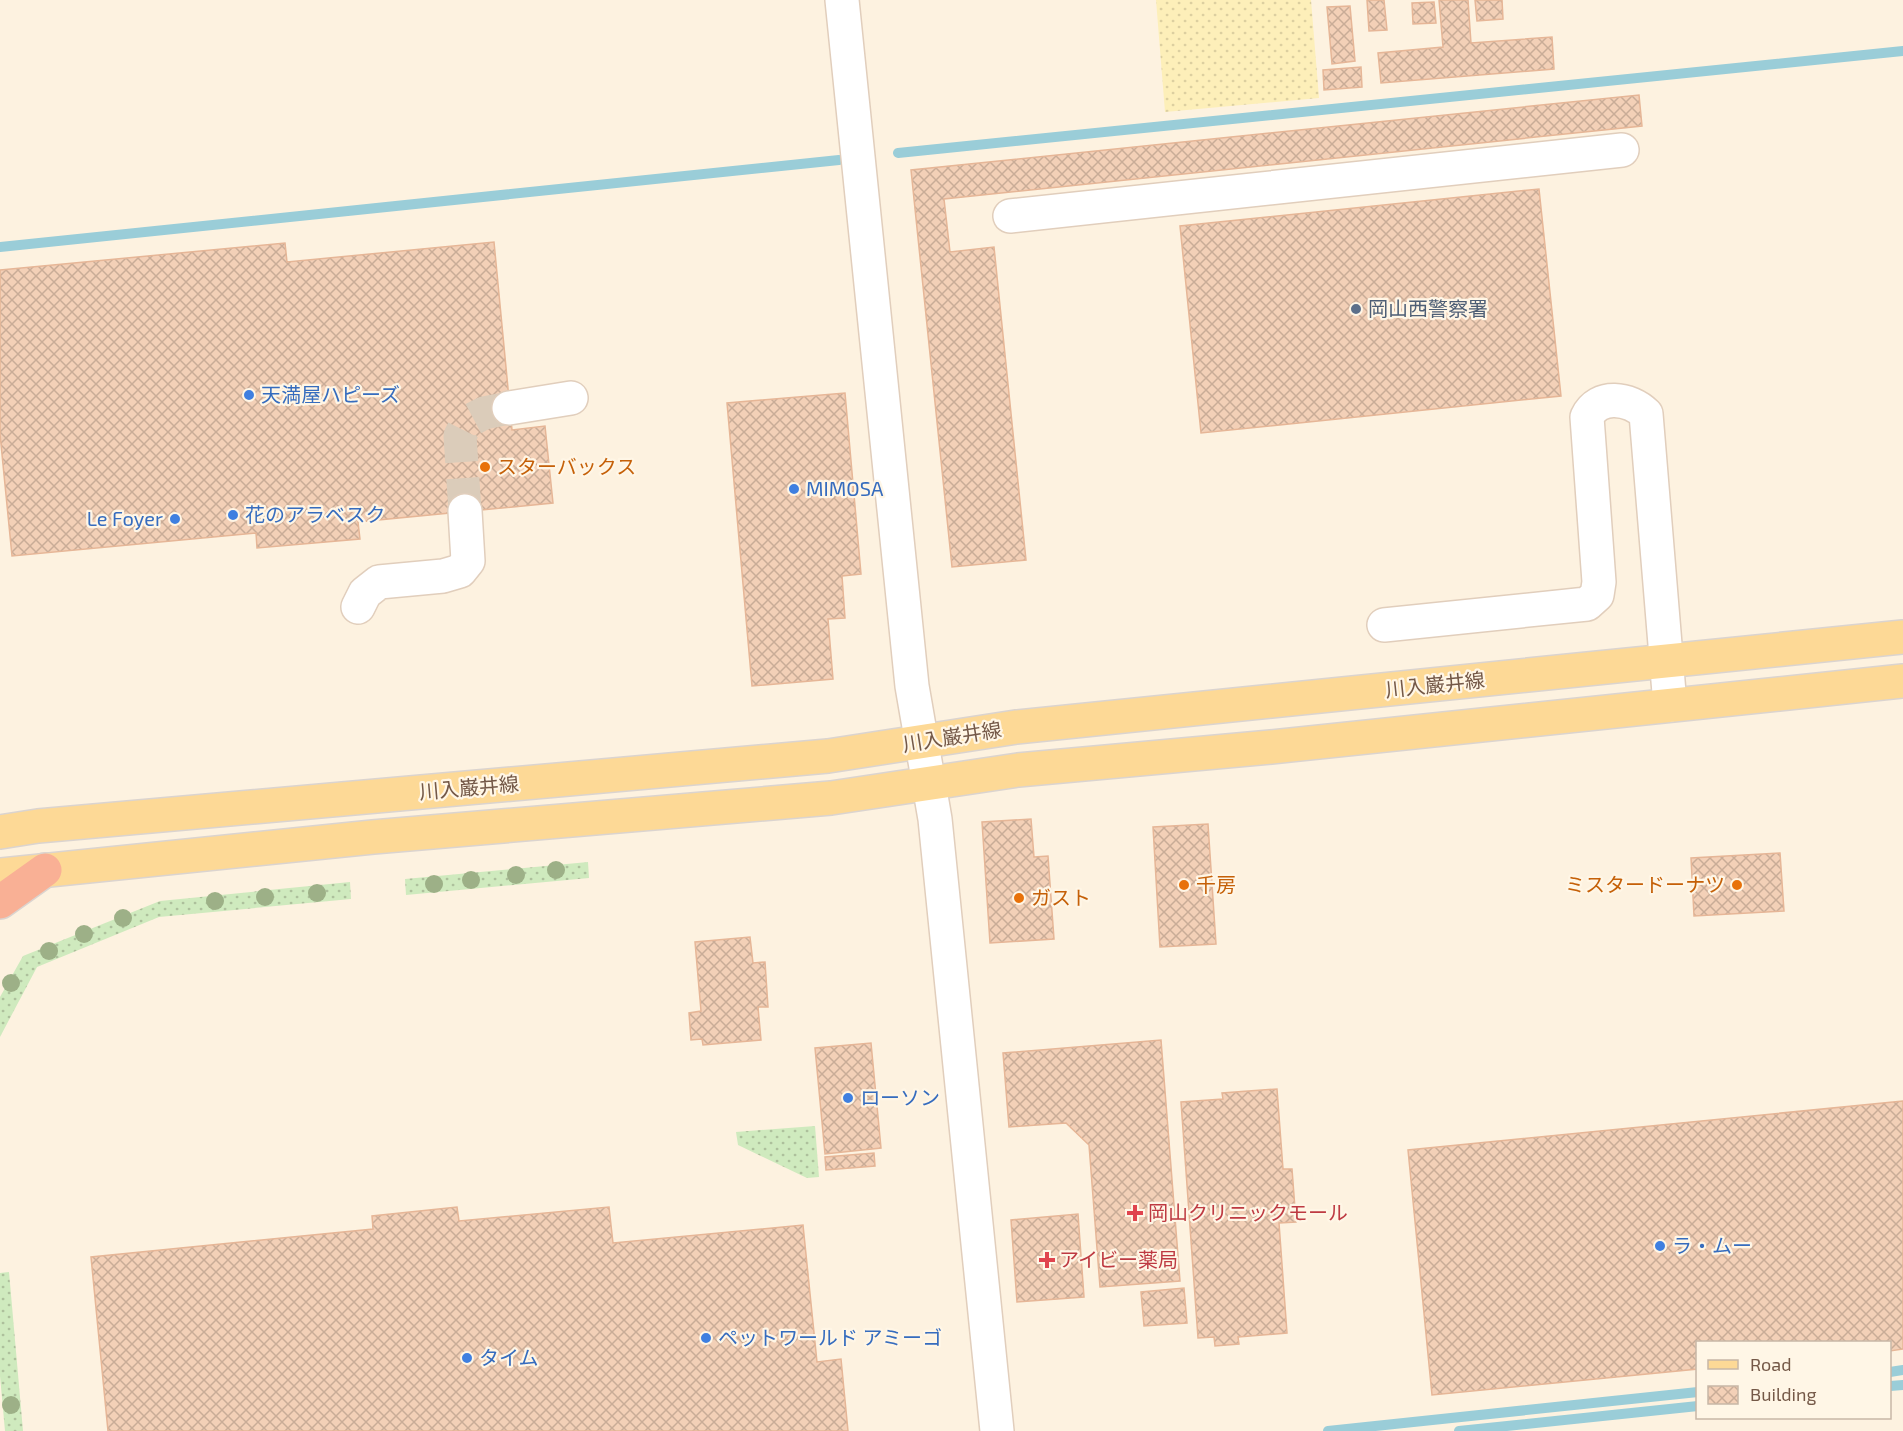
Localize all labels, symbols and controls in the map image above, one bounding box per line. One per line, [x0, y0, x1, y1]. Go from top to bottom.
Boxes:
place label: 岡山西警察署 [1368, 296, 1488, 320]
marker: 岡山西警察署 [1349, 302, 1363, 316]
place label: 天満屋ハピーズ [261, 382, 400, 406]
marker: 天満屋ハピーズ [242, 388, 256, 402]
place label: スターバックス [497, 454, 636, 478]
marker: スターバックス [478, 460, 492, 474]
place label: MIMOSA [806, 476, 884, 500]
marker: MIMOSA [787, 482, 801, 496]
place label: 花のアラベスク [245, 502, 385, 526]
place label: Le Foyer [87, 506, 163, 530]
marker: 花のアラベスク [226, 508, 240, 522]
marker: Le Foyer [168, 512, 182, 526]
street label: 川入巌井線 [1384, 667, 1486, 701]
street label: 川入巌井線 [901, 716, 1003, 756]
street label: 川入巌井線 [418, 771, 520, 803]
place label: 千房 [1196, 872, 1236, 896]
place label: ミスタードーナツ [1565, 872, 1725, 896]
marker: 千房 [1177, 878, 1191, 892]
marker: ミスタードーナツ [1730, 878, 1744, 892]
place label: ガスト [1031, 885, 1091, 909]
marker: ガスト [1012, 891, 1026, 905]
place label: ローソン [860, 1085, 940, 1109]
marker: ローソン [841, 1091, 855, 1105]
place label: 岡山クリニックモール [1148, 1200, 1348, 1224]
marker: 岡山クリニックモール [1126, 1204, 1144, 1222]
place label: ラ・ムー [1672, 1233, 1752, 1257]
marker: ラ・ムー [1653, 1239, 1667, 1253]
place label: アイビー薬局 [1059, 1247, 1178, 1271]
marker: アイビー薬局 [1040, 1253, 1054, 1267]
place label: ペットワールド アミーゴ [718, 1325, 942, 1349]
marker: ペットワールド アミーゴ [699, 1331, 713, 1345]
legend [1696, 1341, 1891, 1419]
place label: タイム [479, 1345, 539, 1369]
marker: タイム [460, 1351, 474, 1365]
text: Road [1750, 1353, 1791, 1375]
text: Building [1750, 1383, 1817, 1405]

